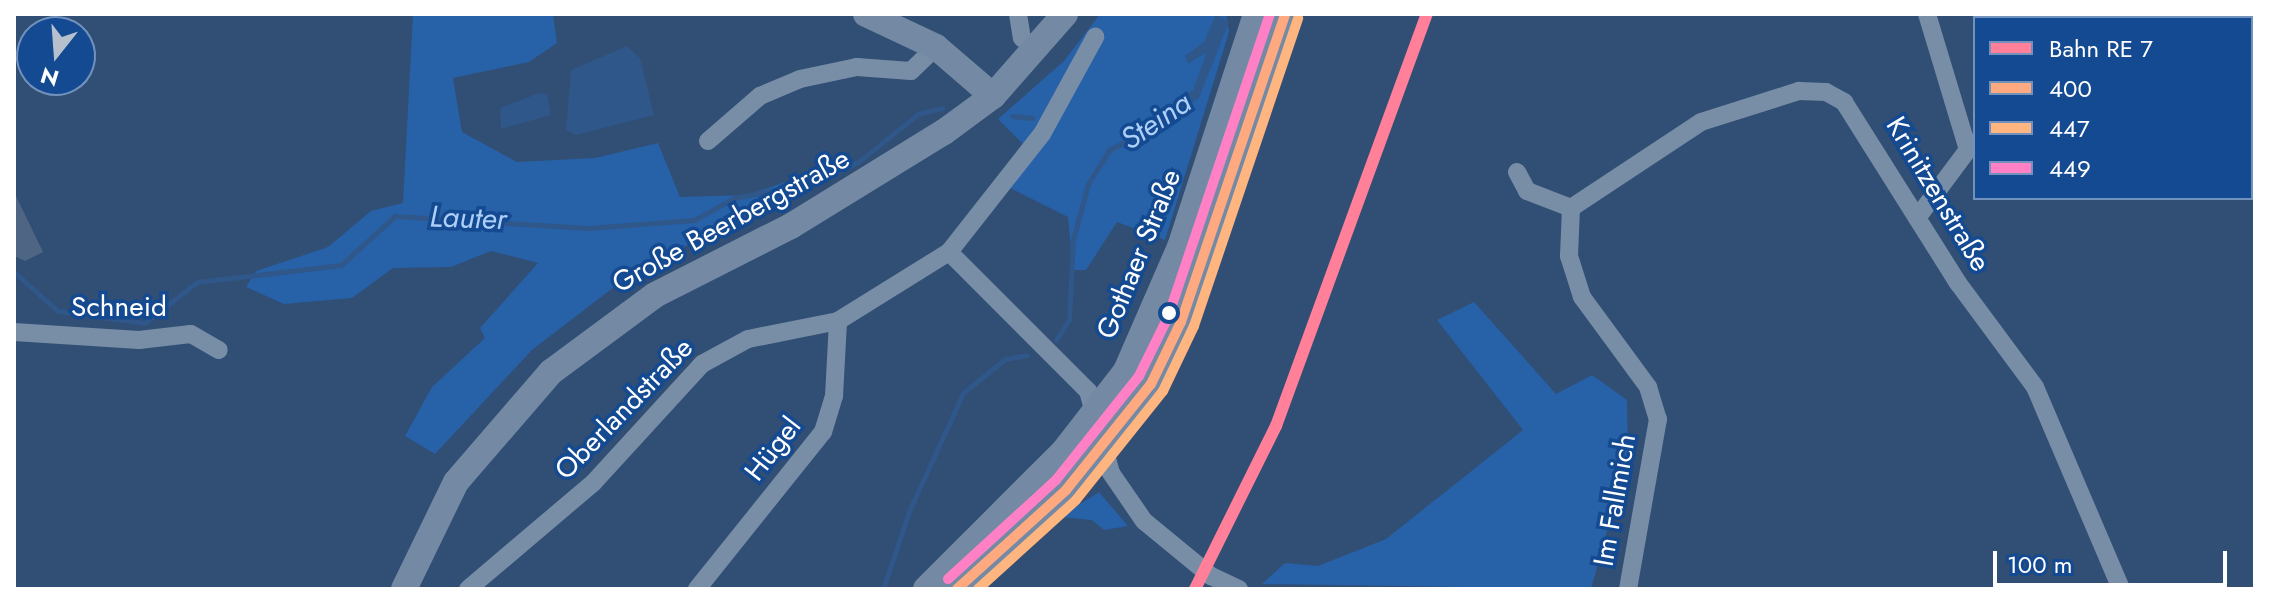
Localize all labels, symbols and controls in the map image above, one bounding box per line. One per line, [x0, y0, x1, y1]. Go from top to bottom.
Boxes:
north arrow [16, 16, 96, 96]
legend [1973, 16, 2253, 200]
text: Bahn RE 7 [2049, 31, 2153, 66]
text: N [37, 59, 63, 95]
text: 400 [2049, 71, 2092, 106]
water label: Steina [1114, 84, 1198, 158]
street label: Krinitzenstraße [1879, 111, 1997, 277]
text: 447 [2049, 111, 2090, 146]
street label: Große Beerbergstraße [607, 142, 855, 300]
text: 449 [2049, 151, 2091, 186]
street label: Gothaer Straße [1090, 164, 1188, 344]
water label: Lauter [429, 199, 507, 237]
street label: Schneid [71, 290, 167, 324]
unlabelled marker [1161, 305, 1177, 321]
street label: Oberlandstraße [548, 331, 700, 487]
street label: Hügel [738, 410, 808, 488]
street label: Im Fallmich [1587, 431, 1643, 569]
scale bar [1997, 535, 2231, 585]
text: 100 m [2007, 547, 2073, 582]

